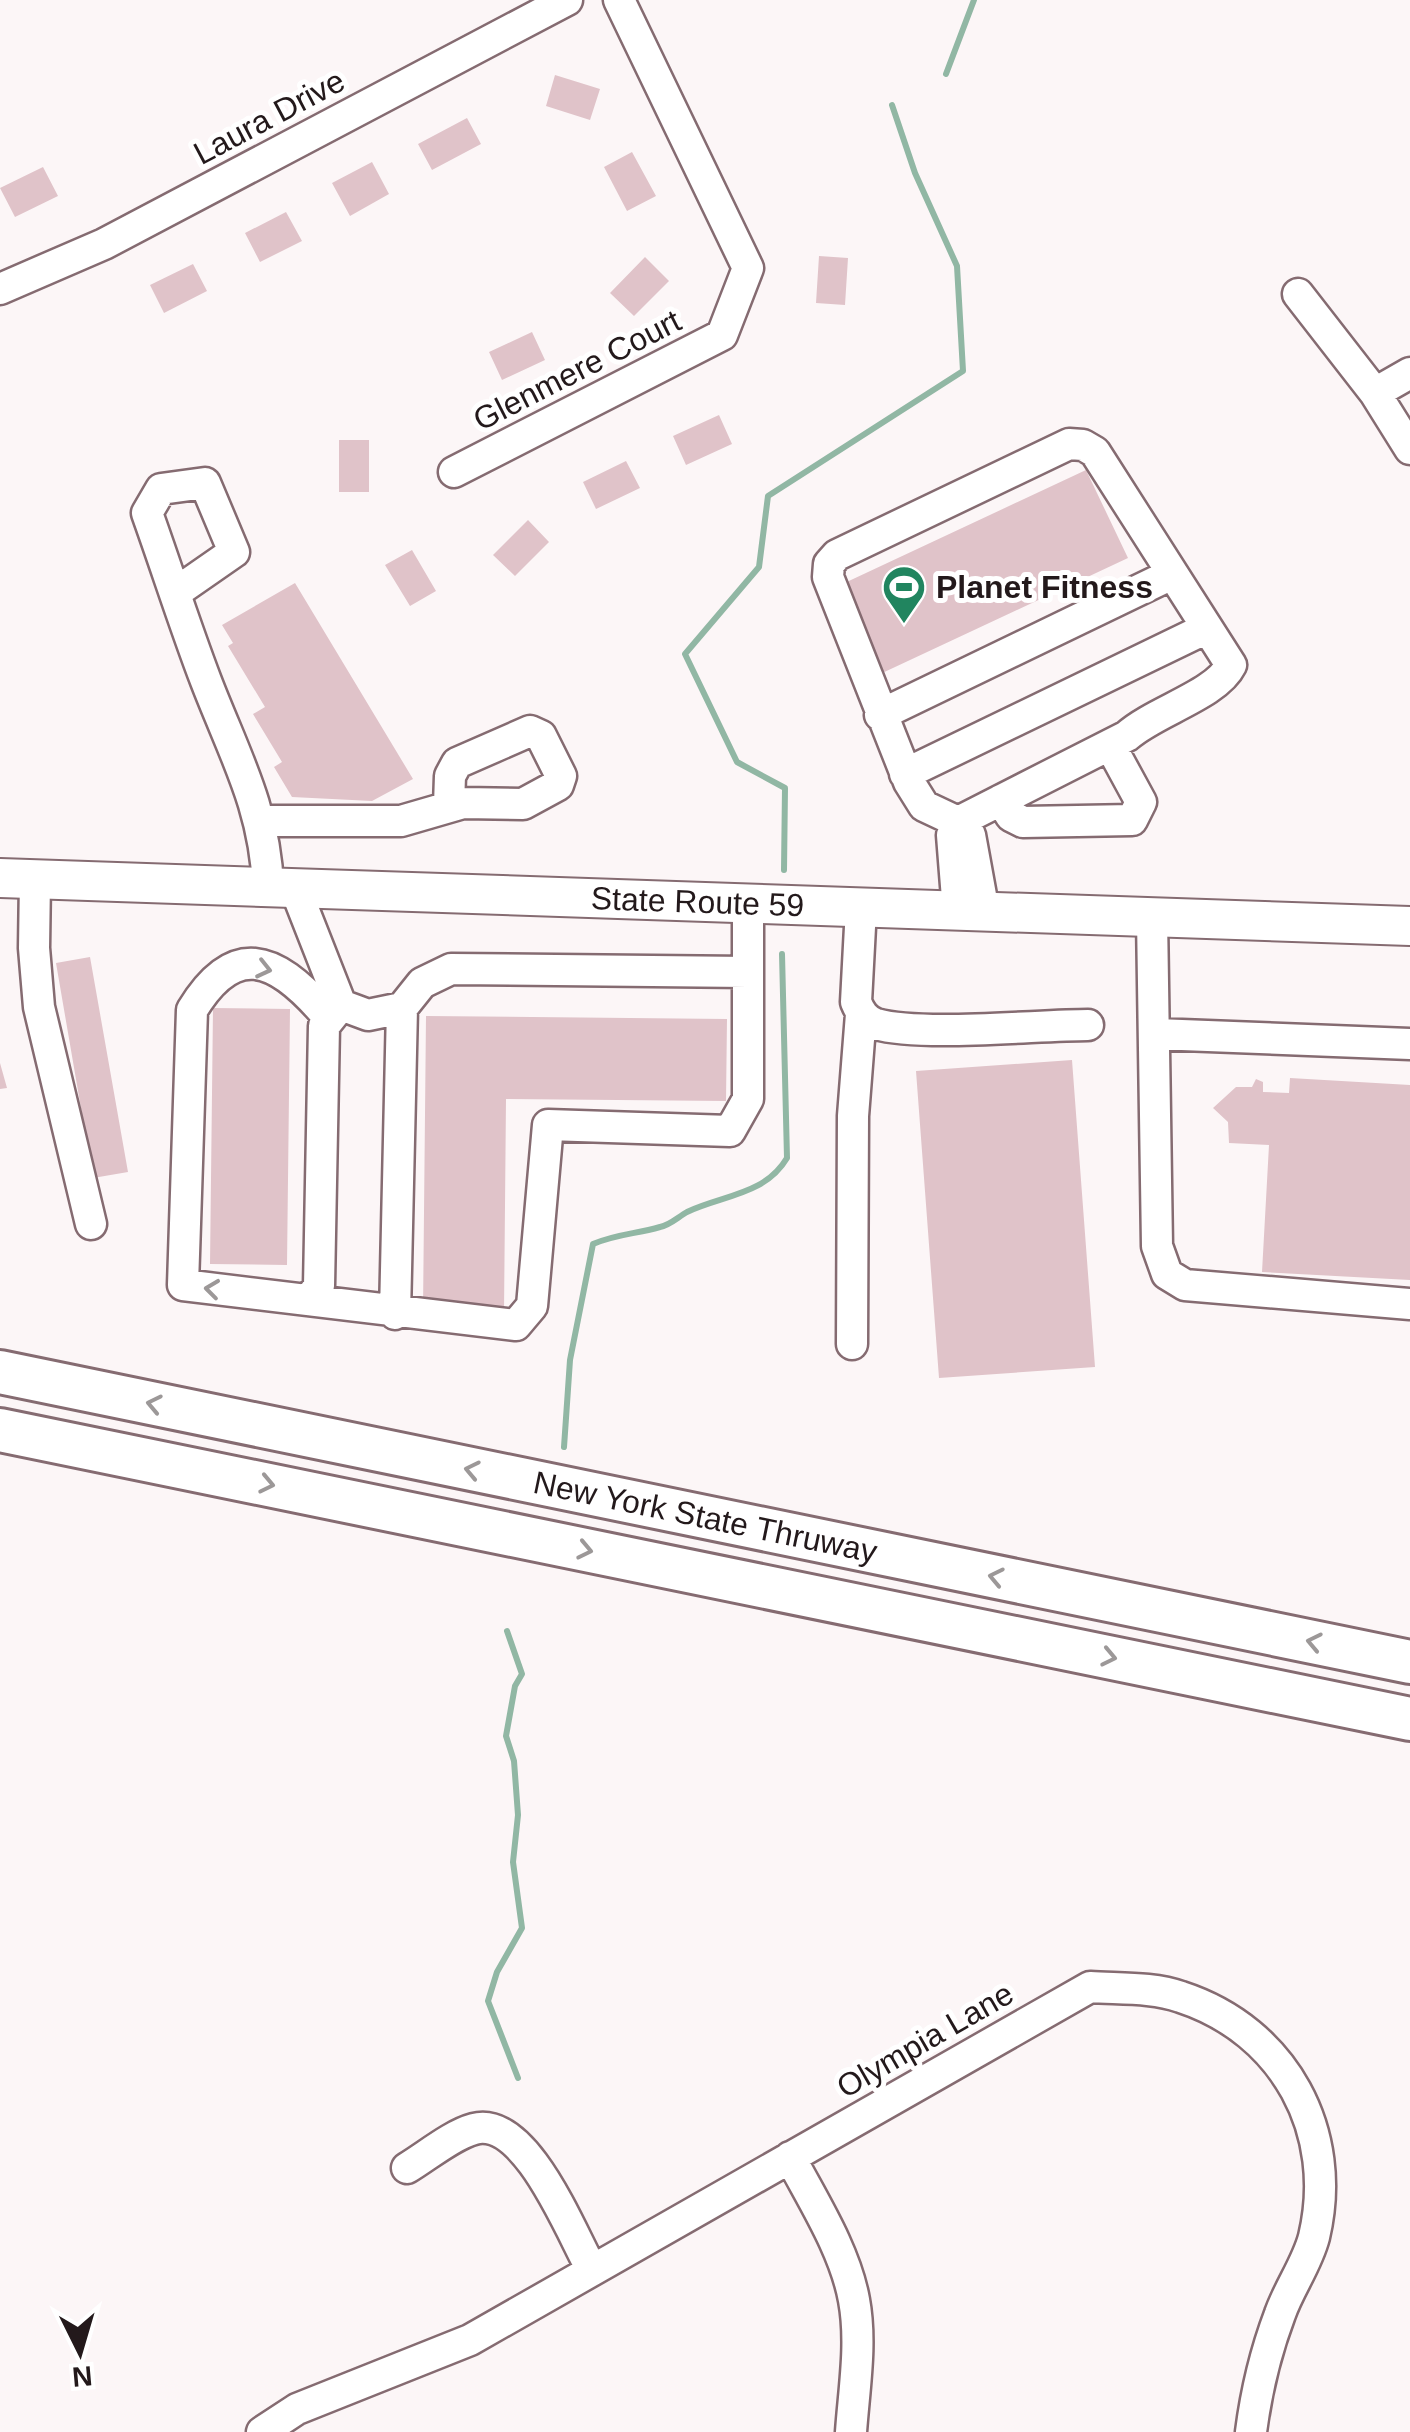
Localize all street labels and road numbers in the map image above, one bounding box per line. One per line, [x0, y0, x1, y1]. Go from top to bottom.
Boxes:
street label: Laura Drive [188, 62, 350, 172]
street label: Glenmere Court [467, 302, 687, 438]
street label: State Route 59 [590, 880, 805, 923]
street label: New York State Thruway [530, 1464, 880, 1570]
street label: Olympia Lane [831, 1975, 1019, 2105]

